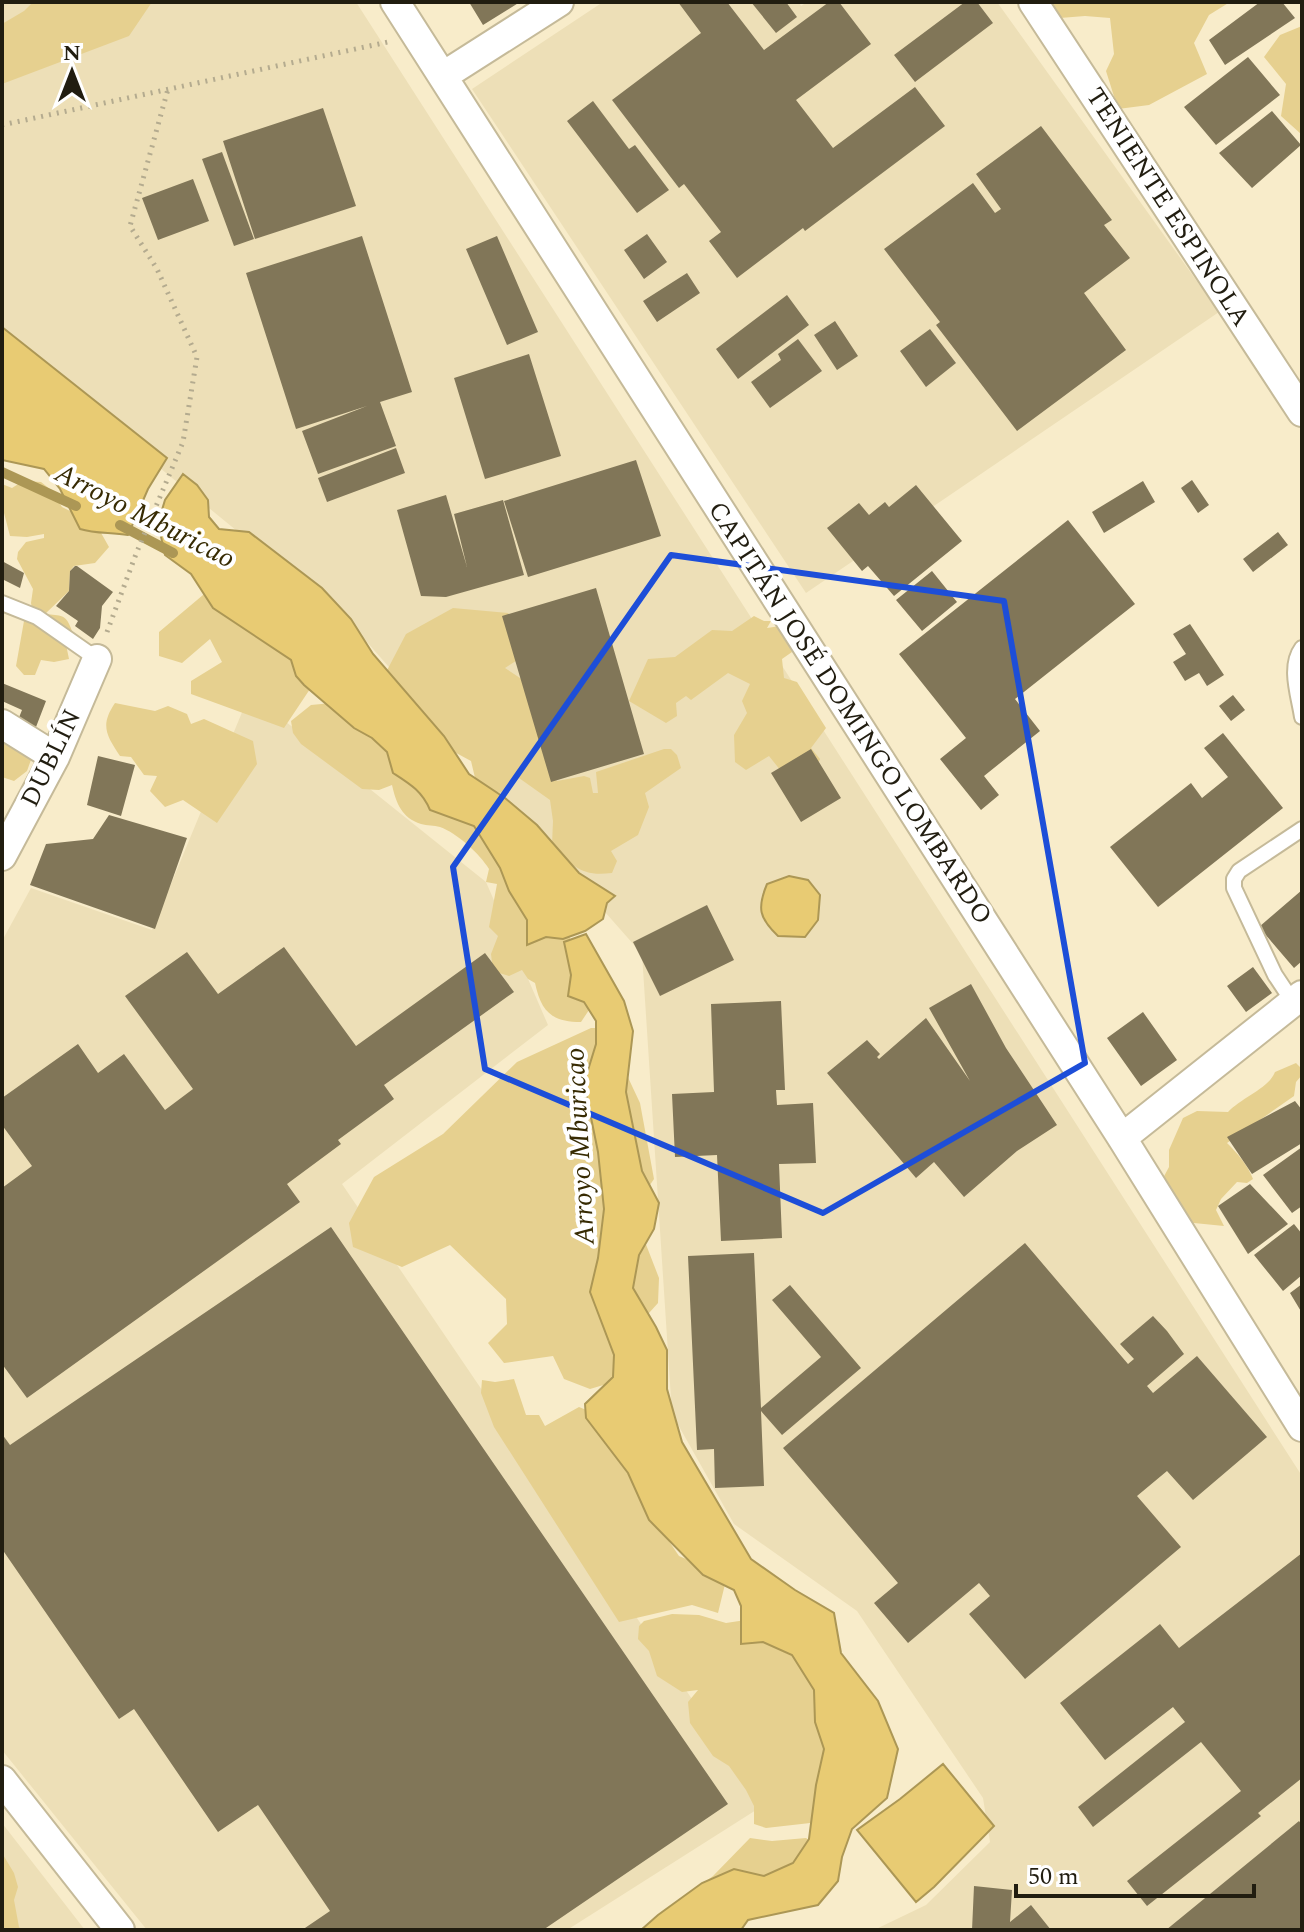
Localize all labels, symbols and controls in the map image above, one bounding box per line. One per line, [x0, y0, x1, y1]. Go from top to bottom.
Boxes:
north arrow [32, 32, 112, 112]
text: N [63, 37, 81, 70]
street label: TENIENTE ESPINOLA [1075, 79, 1261, 335]
water label: Arroyo Mburicao [46, 452, 243, 580]
street label: CAPITÁN JOSÉ DOMINGO LOMBARDO [698, 493, 1002, 933]
street label: DUBLÍN [10, 702, 92, 814]
water label: Arroyo Mburicao [553, 1046, 607, 1247]
scale bar [1016, 1848, 1254, 1898]
text: 50 m [1028, 1859, 1079, 1895]

